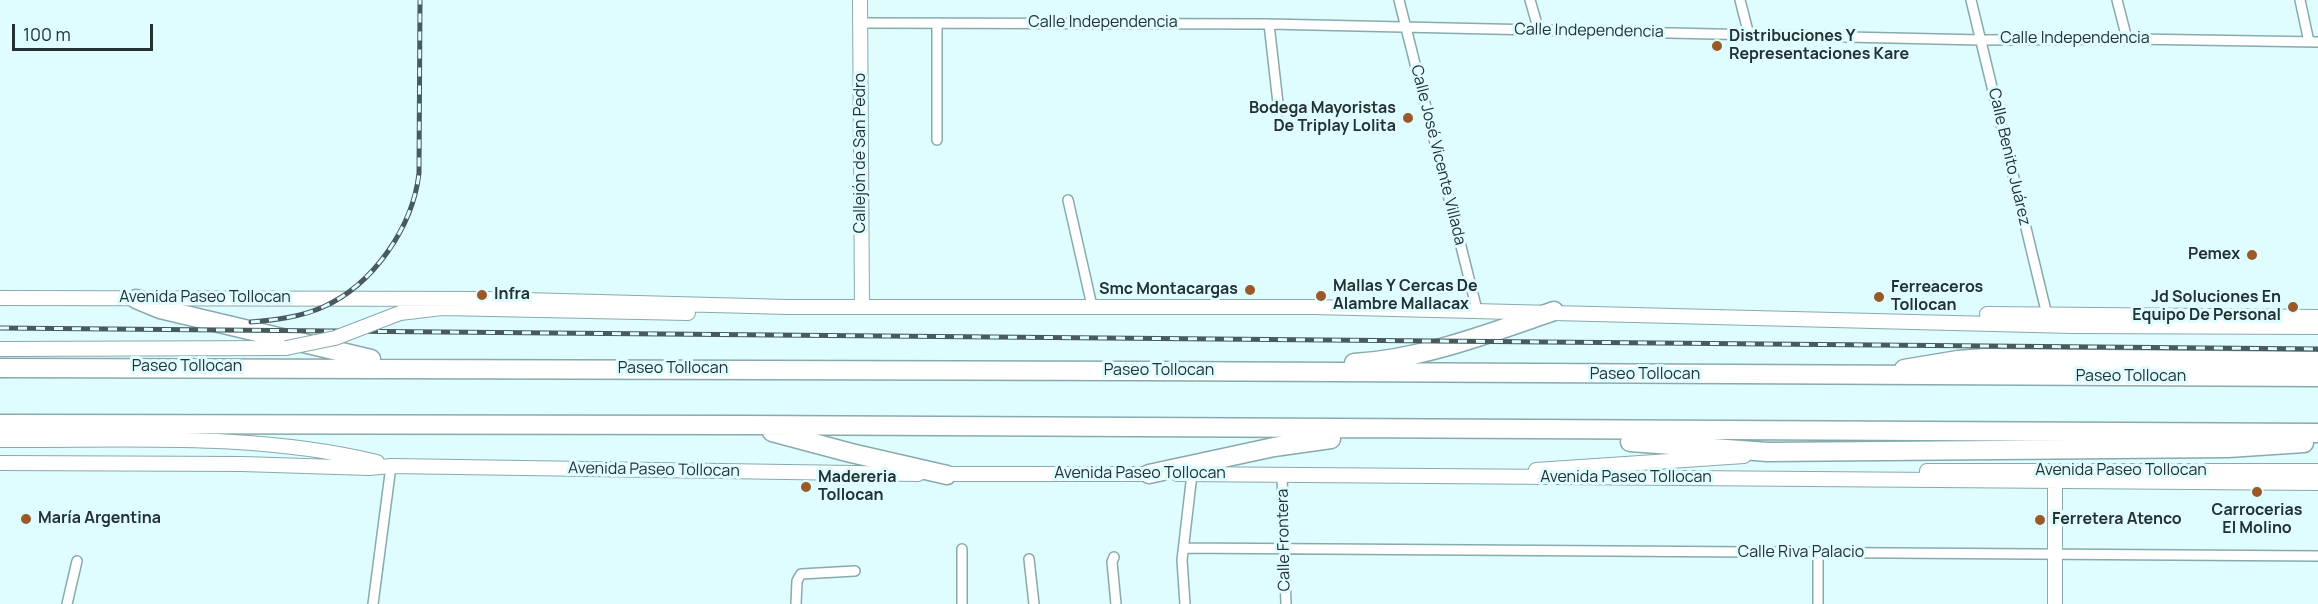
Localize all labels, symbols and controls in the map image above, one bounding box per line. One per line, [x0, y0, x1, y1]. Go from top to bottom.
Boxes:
scale bar [15, 12, 156, 50]
street label: Calle Independencia [1028, 13, 1178, 33]
street label: Calle Independencia [1514, 20, 1664, 42]
text: 100 m [23, 22, 71, 46]
place label: Distribuciones Y Representaciones Kare [1729, 27, 1909, 65]
street label: Calle Independencia [2000, 29, 2150, 49]
marker: Distribuciones Y Representaciones Kare [1710, 39, 1724, 53]
street label: Calle José Vicente Villada [1406, 63, 1470, 247]
street label: Callejón de San Pedro [851, 73, 871, 233]
street label: Calle Benito Juárez [1984, 86, 2034, 228]
place label: Bodega Mayoristas De Triplay Lolita [1249, 99, 1396, 137]
marker: Bodega Mayoristas De Triplay Lolita [1401, 111, 1415, 125]
place label: Pemex [2188, 245, 2240, 265]
marker: Pemex [2245, 248, 2259, 262]
place label: Mallas Y Cercas De Alambre Mallacax [1333, 277, 1478, 315]
place label: Ferreaceros Tollocan [1891, 278, 1983, 316]
place label: Smc Montacargas [1099, 280, 1238, 300]
marker: Smc Montacargas [1243, 283, 1257, 297]
place label: Infra [494, 285, 530, 305]
street label: Avenida Paseo Tollocan [119, 288, 291, 308]
marker: Infra [475, 288, 489, 302]
place label: Jd Soluciones En Equipo De Personal [2132, 288, 2281, 326]
marker: Mallas Y Cercas De Alambre Mallacax [1314, 289, 1328, 303]
marker: Ferreaceros Tollocan [1872, 290, 1886, 304]
marker: Jd Soluciones En Equipo De Personal [2286, 300, 2300, 314]
street label: Paseo Tollocan [132, 357, 242, 377]
street label: Paseo Tollocan [618, 359, 728, 379]
street label: Paseo Tollocan [1104, 361, 1214, 381]
street label: Paseo Tollocan [1590, 365, 1700, 385]
street label: Paseo Tollocan [2076, 367, 2186, 387]
street label: Avenida Paseo Tollocan [568, 459, 740, 481]
street label: Avenida Paseo Tollocan [2035, 461, 2207, 481]
street label: Avenida Paseo Tollocan [1054, 464, 1226, 484]
place label: Madereria Tollocan [818, 468, 896, 506]
street label: Avenida Paseo Tollocan [1540, 468, 1712, 488]
marker: Madereria Tollocan [799, 480, 813, 494]
marker: Carrocerias El Molino [2250, 485, 2264, 499]
street label: Calle Frontera [1274, 488, 1294, 592]
place label: Carrocerias El Molino [2212, 501, 2302, 539]
place label: María Argentina [38, 509, 161, 529]
place label: Ferretera Atenco [2052, 510, 2182, 530]
marker: María Argentina [19, 512, 33, 526]
marker: Ferretera Atenco [2033, 513, 2047, 527]
street label: Calle Riva Palacio [1738, 543, 1864, 563]

